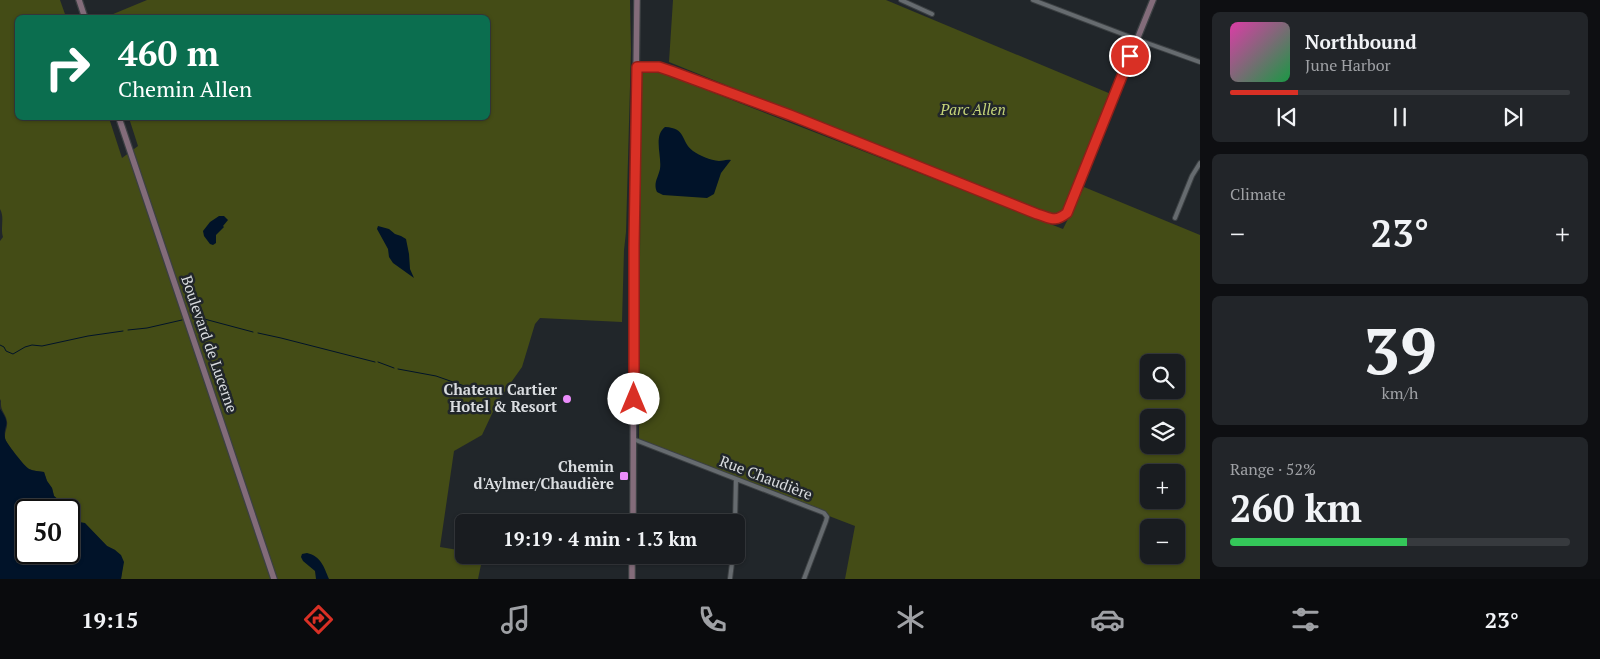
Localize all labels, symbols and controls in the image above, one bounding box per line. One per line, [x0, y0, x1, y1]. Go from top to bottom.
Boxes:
text: Northbound [1305, 29, 1417, 54]
text: 460 m [118, 30, 219, 76]
icon: right [35, 35, 100, 100]
pin [1109, 35, 1151, 77]
icon: arrive [1116, 42, 1144, 70]
text: June Harbor [1305, 54, 1391, 76]
text: Chemin Allen [118, 74, 252, 103]
park label: Parc Allen [939, 99, 1006, 119]
icon: previous [1273, 103, 1301, 131]
icon: pause [1386, 103, 1414, 131]
icon: next [1499, 103, 1527, 131]
text: Climate [1230, 183, 1286, 205]
text: 23° [1371, 208, 1429, 258]
text: − [1230, 215, 1245, 252]
text: + [1555, 215, 1570, 252]
street label: Boulevard de Lucerne [177, 272, 243, 415]
text: 39 [1363, 306, 1437, 393]
map controls [1140, 354, 1185, 564]
button: search [1140, 354, 1185, 399]
position arrow [607, 372, 659, 424]
place label: Chateau Cartier Hotel & Resort [443, 379, 558, 416]
text: km/h [1382, 382, 1418, 404]
marker: Chateau Cartier Hotel & Resort [561, 393, 573, 405]
button: layers [1140, 409, 1185, 454]
street label: Rue Chaudière [717, 450, 816, 504]
place label: Chemin d'Aylmer/Chaudière [473, 456, 614, 493]
text: Range · 52% [1230, 458, 1316, 480]
button: + [1140, 464, 1185, 509]
marker: Chemin d'Aylmer/Chaudière [618, 470, 630, 482]
text: 260 km [1230, 483, 1362, 533]
speed limit sign: 50 [15, 499, 80, 564]
button: − [1140, 519, 1185, 564]
text: 19:19 · 4 min · 1.3 km [503, 526, 697, 551]
icon: directions [301, 602, 336, 637]
icon: music [498, 602, 533, 637]
icon: phone [695, 602, 730, 637]
icon: climate [893, 602, 928, 637]
icon: car [1090, 602, 1125, 637]
icon: filters [1288, 602, 1323, 637]
text: 19:15 [81, 605, 138, 634]
text: 23° [1485, 605, 1519, 634]

